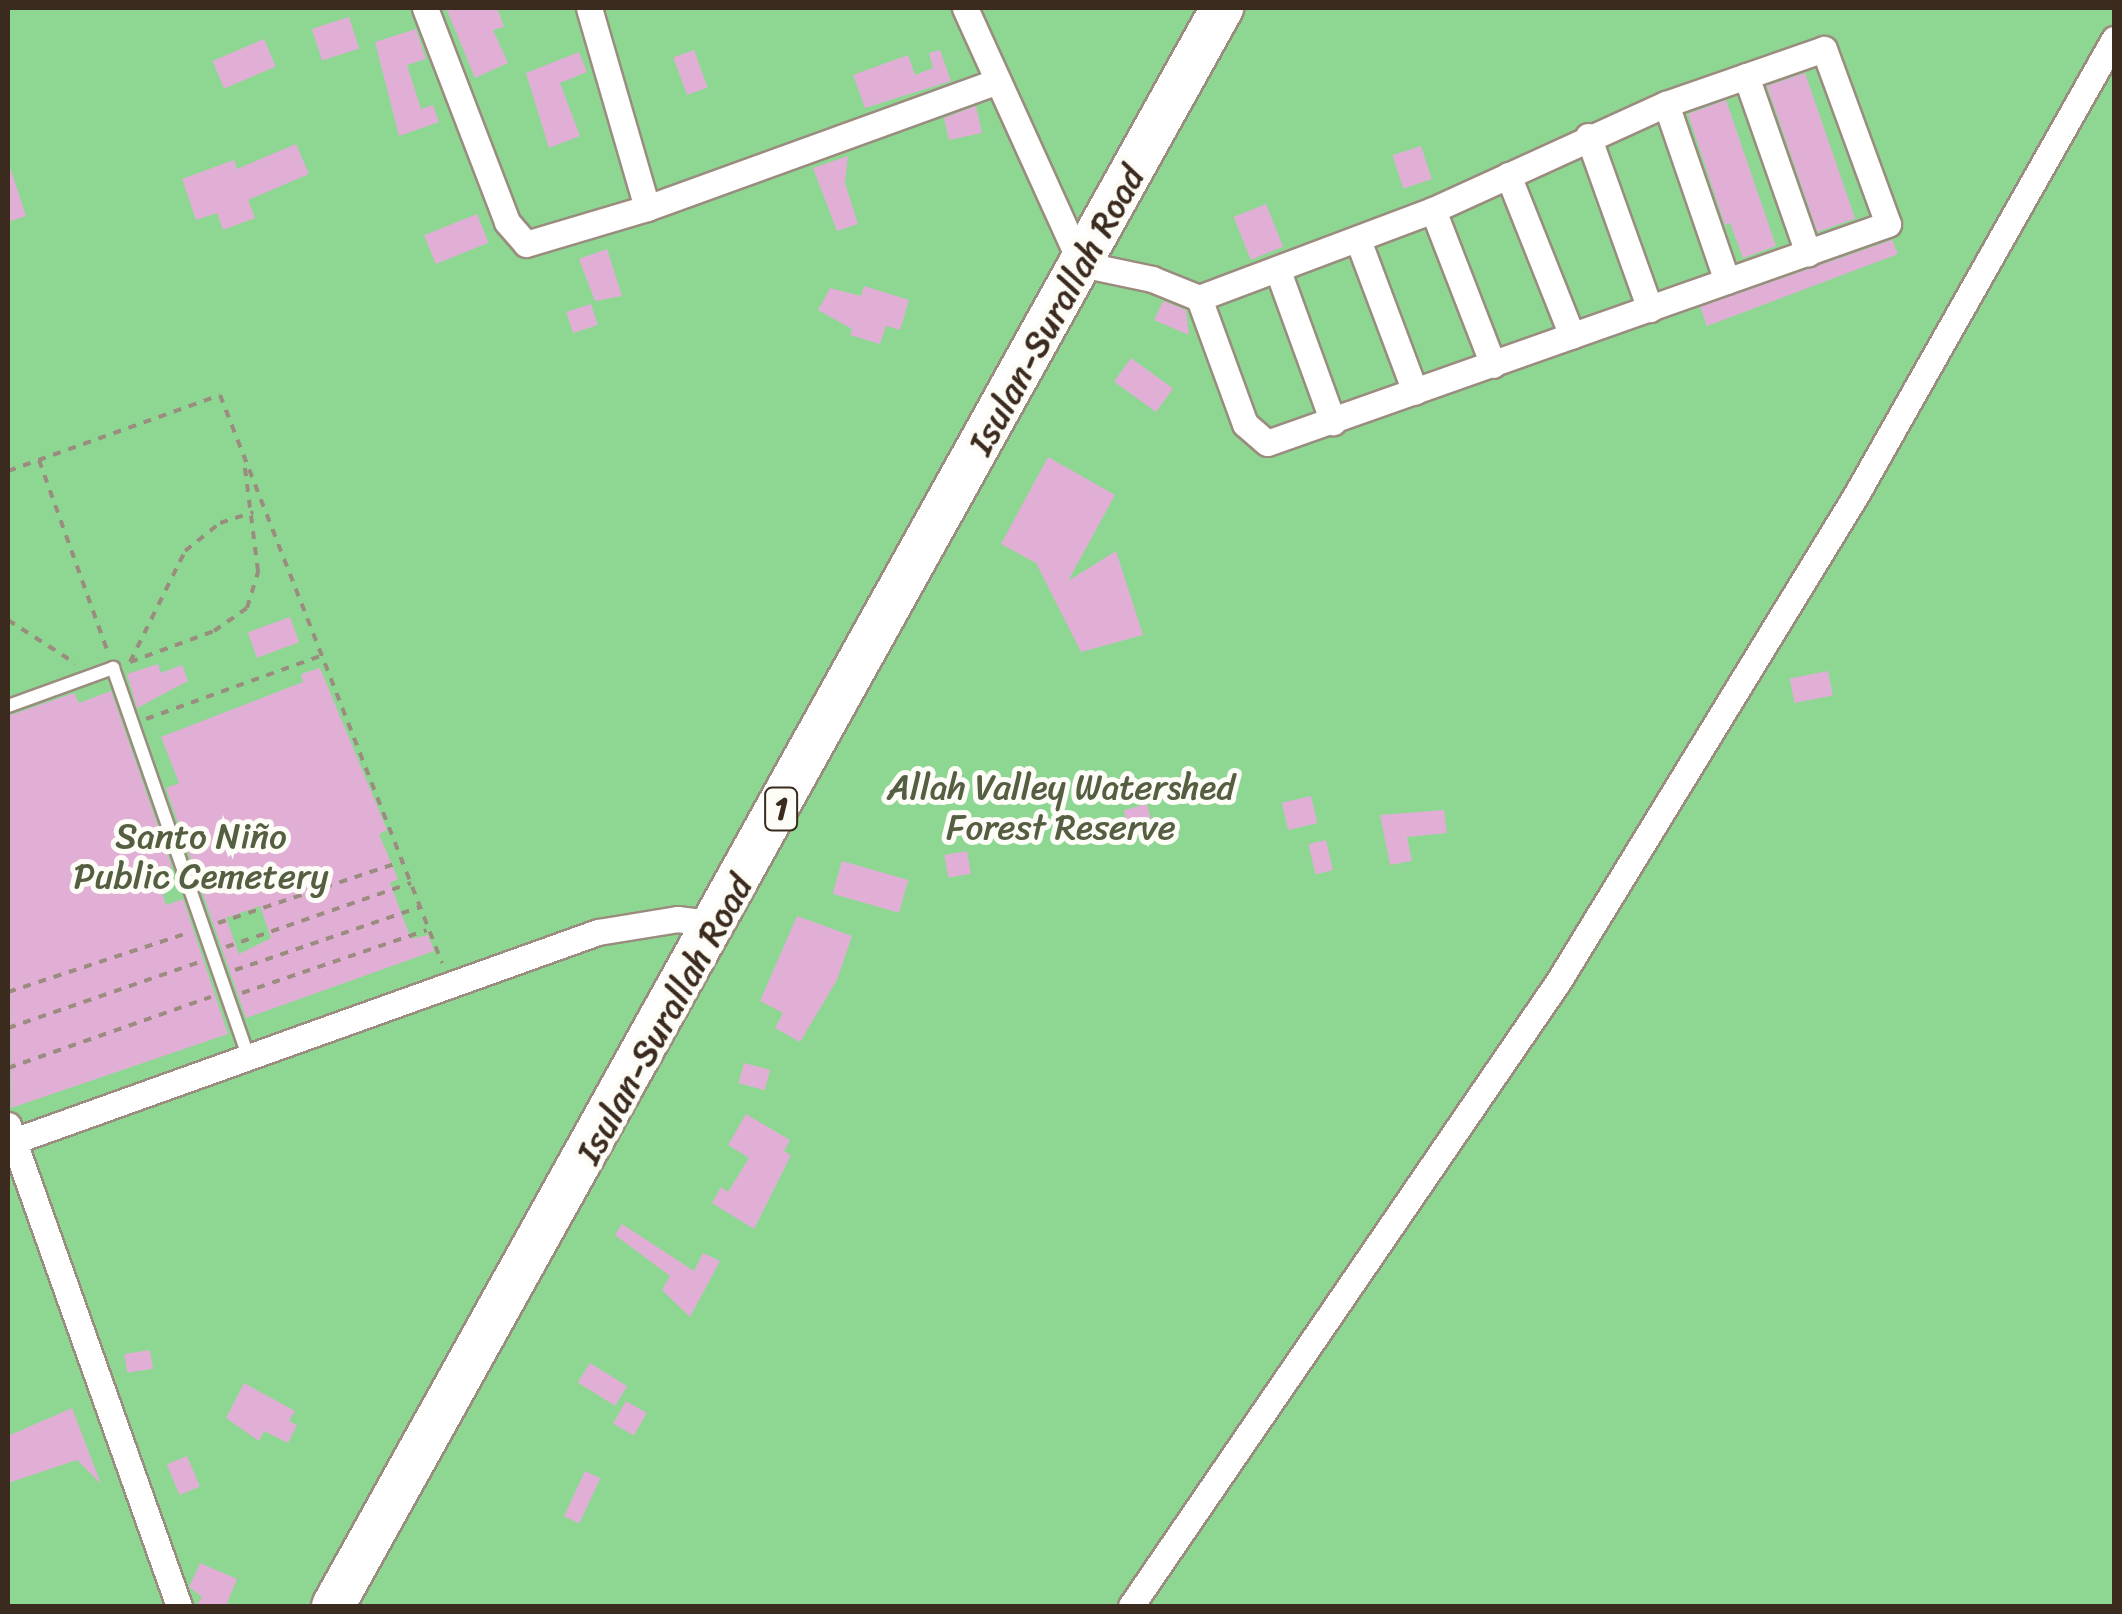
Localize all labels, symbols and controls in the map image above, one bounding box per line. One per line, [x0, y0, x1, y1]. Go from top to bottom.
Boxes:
street label: Isulan-Surallah Road [959, 158, 1153, 462]
park label: Allah Valley Watershed Forest Reserve [887, 766, 1235, 848]
road number: 1 [764, 782, 798, 836]
park label: Santo Niño Public Cemetery [74, 815, 328, 897]
street label: Isulan-Surallah Road [567, 867, 761, 1171]

